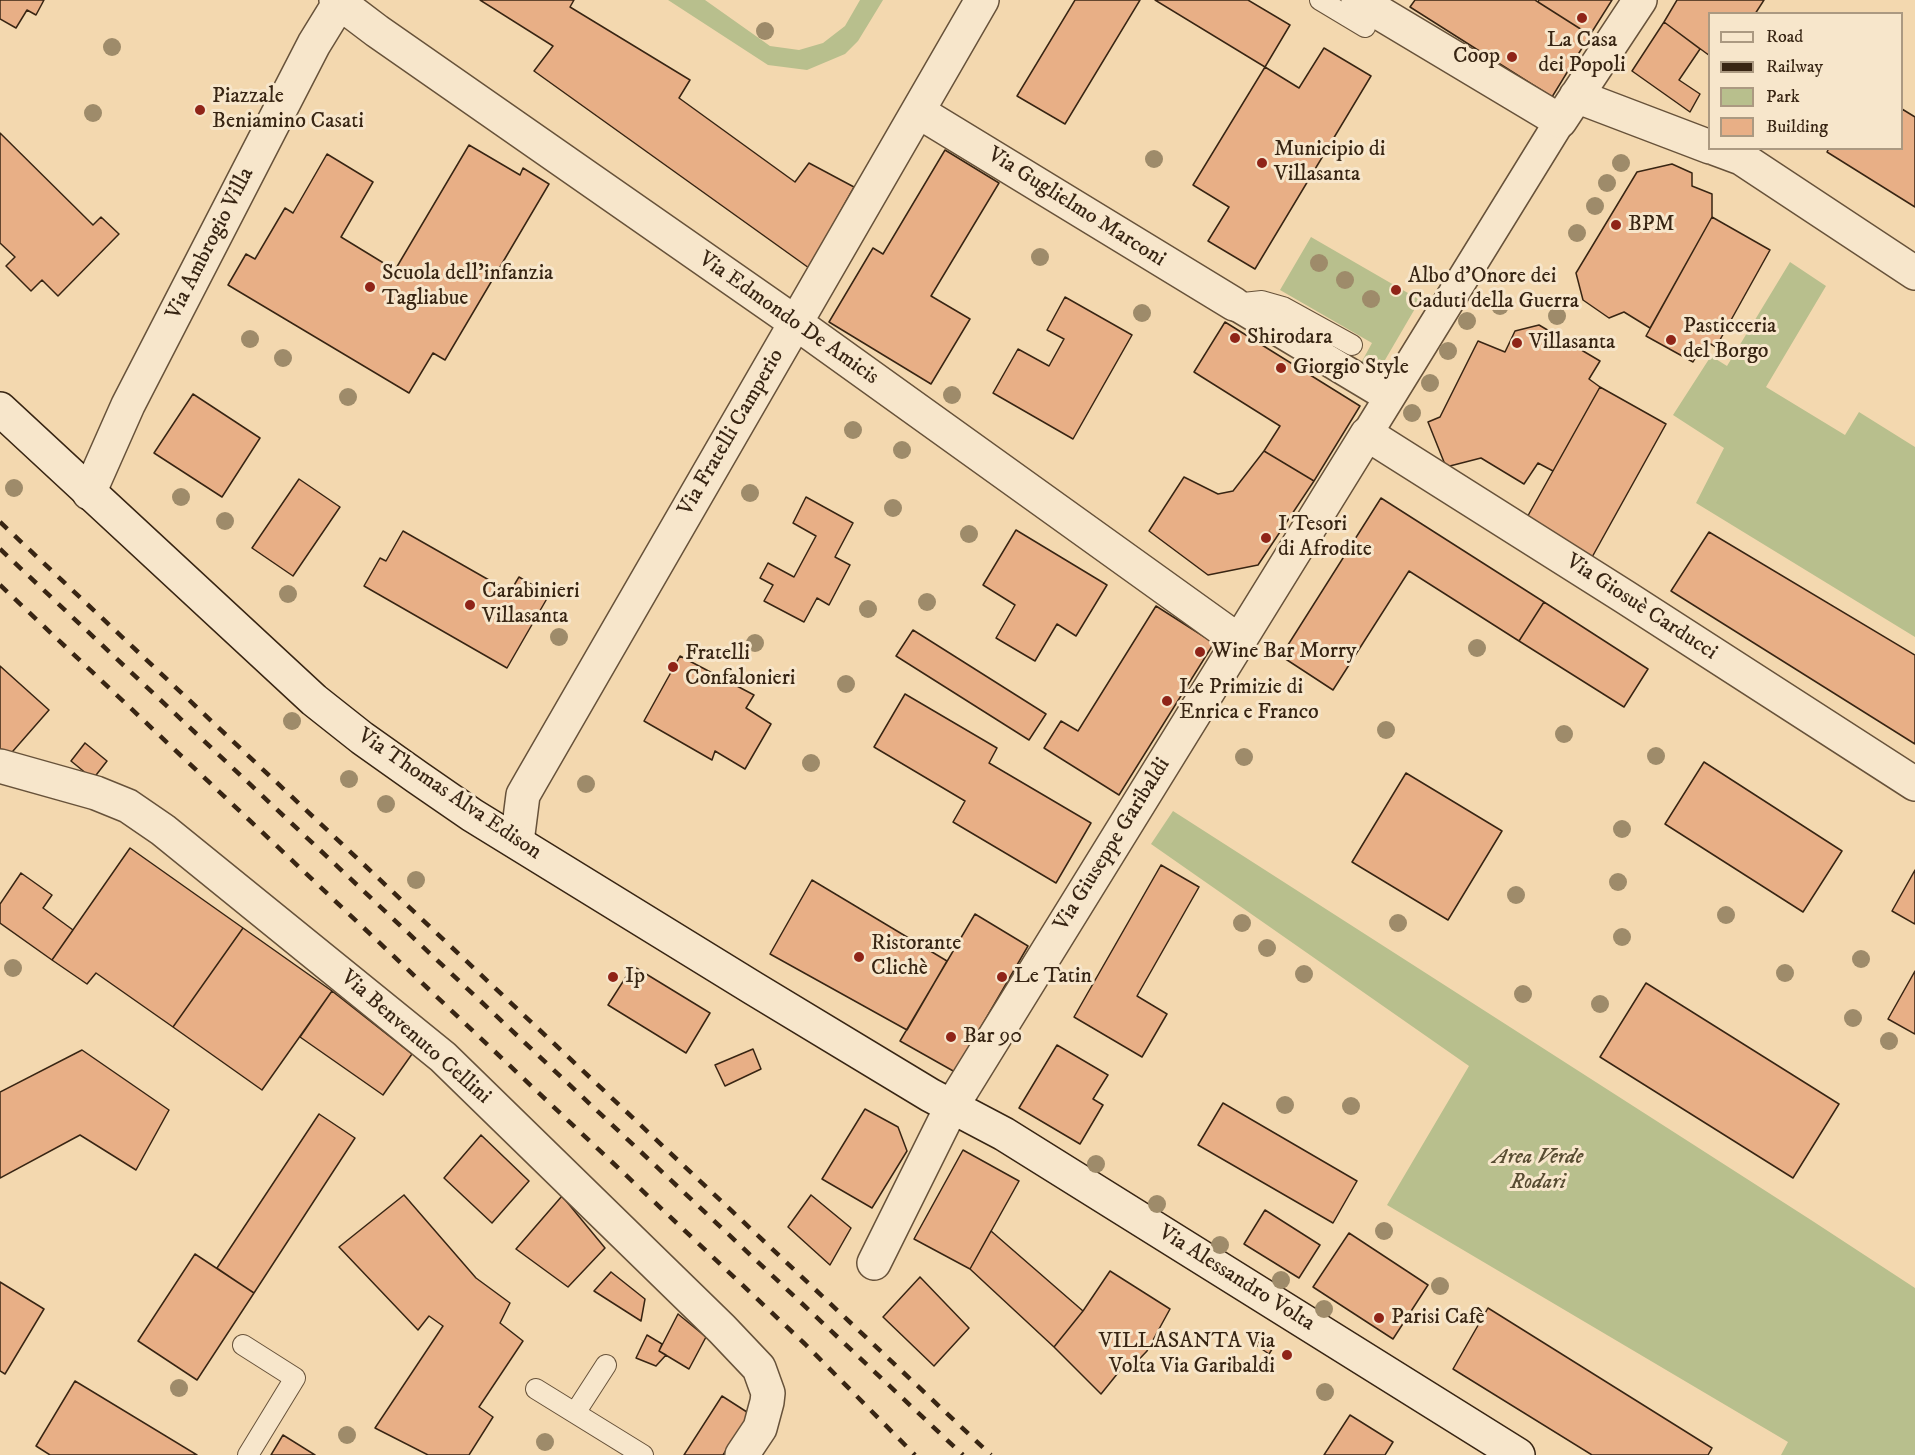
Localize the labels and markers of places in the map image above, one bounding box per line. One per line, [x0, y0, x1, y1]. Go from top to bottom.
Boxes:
marker: La Casa dei Popoli [1575, 11, 1589, 25]
place label: La Casa dei Popoli [1538, 28, 1626, 80]
place label: Coop [1453, 44, 1500, 70]
marker: Coop [1505, 50, 1519, 64]
place label: Piazzale Beniamino Casati [212, 84, 364, 136]
marker: Piazzale Beniamino Casati [193, 103, 207, 117]
place label: Municipio di Villasanta [1274, 137, 1385, 188]
marker: Municipio di Villasanta [1255, 156, 1269, 170]
place label: BPM [1628, 212, 1675, 238]
marker: BPM [1609, 218, 1623, 232]
place label: Scuola dell'infanzia Tagliabue [382, 261, 553, 312]
place label: Albo d'Onore dei Caduti della Guerra [1408, 264, 1579, 316]
marker: Scuola dell'infanzia Tagliabue [363, 280, 377, 294]
marker: Albo d'Onore dei Caduti della Guerra [1389, 283, 1403, 297]
place label: Pasticceria del Borgo [1683, 314, 1776, 366]
place label: Shirodara [1247, 325, 1332, 351]
place label: Villasanta [1529, 330, 1615, 356]
marker: Shirodara [1228, 331, 1242, 345]
marker: Pasticceria del Borgo [1664, 333, 1678, 347]
marker: Villasanta [1510, 336, 1524, 350]
place label: Giorgio Style [1293, 355, 1409, 381]
marker: Giorgio Style [1274, 361, 1288, 375]
place label: I Tesori di Afrodite [1278, 512, 1372, 564]
marker: I Tesori di Afrodite [1259, 531, 1273, 545]
place label: Carabinieri Villasanta [482, 579, 580, 630]
marker: Carabinieri Villasanta [463, 598, 477, 612]
place label: Wine Bar Morry [1212, 639, 1356, 665]
place label: Fratelli Confalonieri [685, 641, 796, 692]
marker: Wine Bar Morry [1193, 645, 1207, 659]
marker: Fratelli Confalonieri [666, 660, 680, 674]
place label: Le Primizie di Enrica e Franco [1179, 675, 1319, 726]
marker: Le Primizie di Enrica e Franco [1160, 694, 1174, 708]
place label: Ristorante Clichè [871, 931, 961, 982]
marker: Ristorante Clichè [852, 950, 866, 964]
place label: Ip [625, 964, 645, 990]
place label: Le Tatin [1014, 964, 1092, 990]
marker: Ip [606, 970, 620, 984]
marker: Le Tatin [995, 970, 1009, 984]
place label: Bar 90 [963, 1024, 1022, 1050]
marker: Bar 90 [944, 1030, 958, 1044]
place label: Parisi Cafè [1391, 1305, 1485, 1331]
marker: Parisi Cafè [1372, 1311, 1386, 1325]
place label: VILLASANTA Via Volta Via Garibaldi [1099, 1329, 1275, 1380]
marker: VILLASANTA Via Volta Via Garibaldi [1280, 1348, 1294, 1362]

